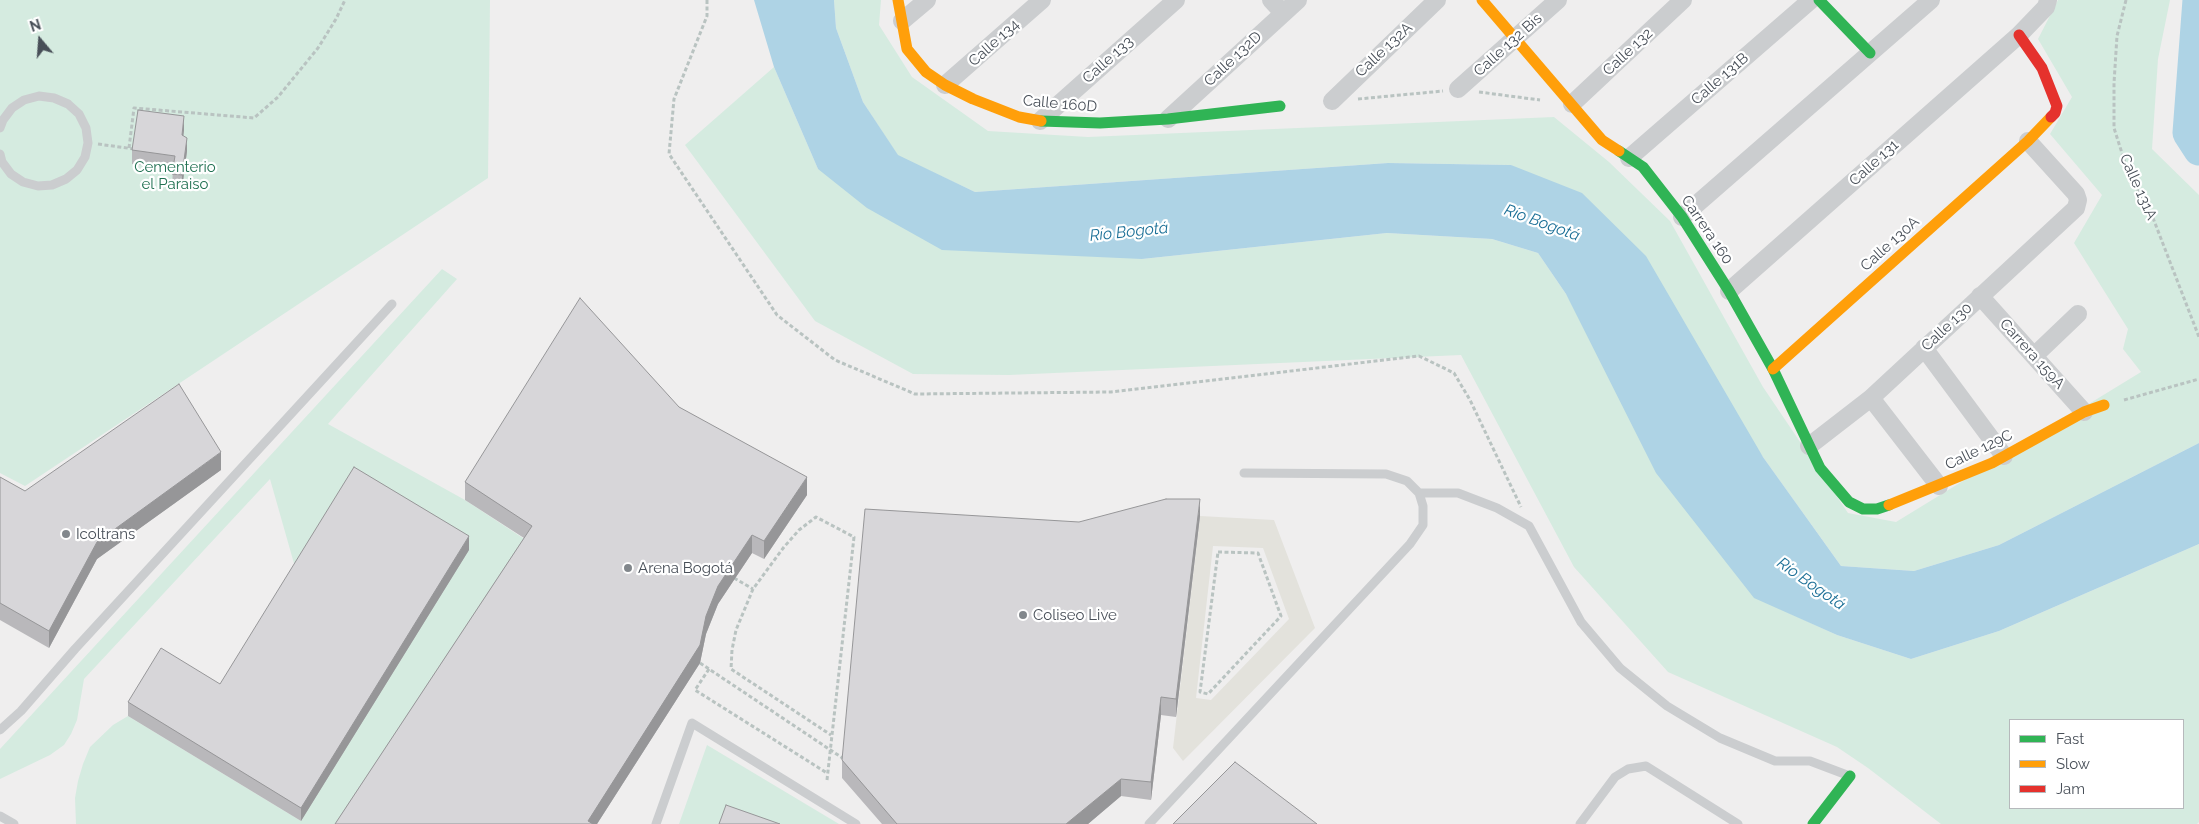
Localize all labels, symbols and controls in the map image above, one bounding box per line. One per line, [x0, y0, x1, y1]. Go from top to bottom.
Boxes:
street label: Calle 132 Bis [1470, 10, 1546, 80]
north arrow [15, 15, 65, 65]
text: N [28, 16, 43, 35]
street label: Calle 134 [965, 16, 1023, 70]
street label: Calle 132A [1352, 19, 1416, 81]
street label: Calle 132 [1599, 24, 1657, 80]
street label: Calle 132D [1200, 28, 1266, 90]
street label: Calle 133 [1079, 33, 1137, 87]
street label: Calle 131B [1688, 49, 1752, 109]
street label: Calle 160D [1022, 92, 1098, 116]
street label: Calle 131 [1846, 136, 1902, 190]
street label: Calle 131A [2115, 151, 2161, 223]
park label: Cementerio el Paraiso [134, 158, 216, 193]
street label: Carrera 160 [1677, 192, 1737, 268]
water label: Río Bogotá [1502, 200, 1582, 246]
street label: Calle 130A [1857, 213, 1923, 275]
water label: Río Bogotá [1089, 218, 1169, 246]
street label: Calle 130 [1918, 299, 1976, 355]
street label: Carrera 159A [1996, 315, 2068, 393]
street label: Calle 129C [1942, 426, 2016, 474]
place label: Icoltrans [76, 525, 135, 543]
marker: Icoltrans [60, 528, 72, 540]
water label: Río Bogotá [1773, 553, 1849, 615]
place label: Arena Bogotá [638, 559, 733, 577]
marker: Arena Bogotá [622, 562, 634, 574]
place label: Coliseo Live [1033, 606, 1117, 624]
marker: Coliseo Live [1017, 609, 1029, 621]
legend [2009, 719, 2184, 809]
text: Fast [2056, 730, 2084, 748]
text: Slow [2056, 755, 2090, 773]
text: Jam [2056, 780, 2085, 798]

